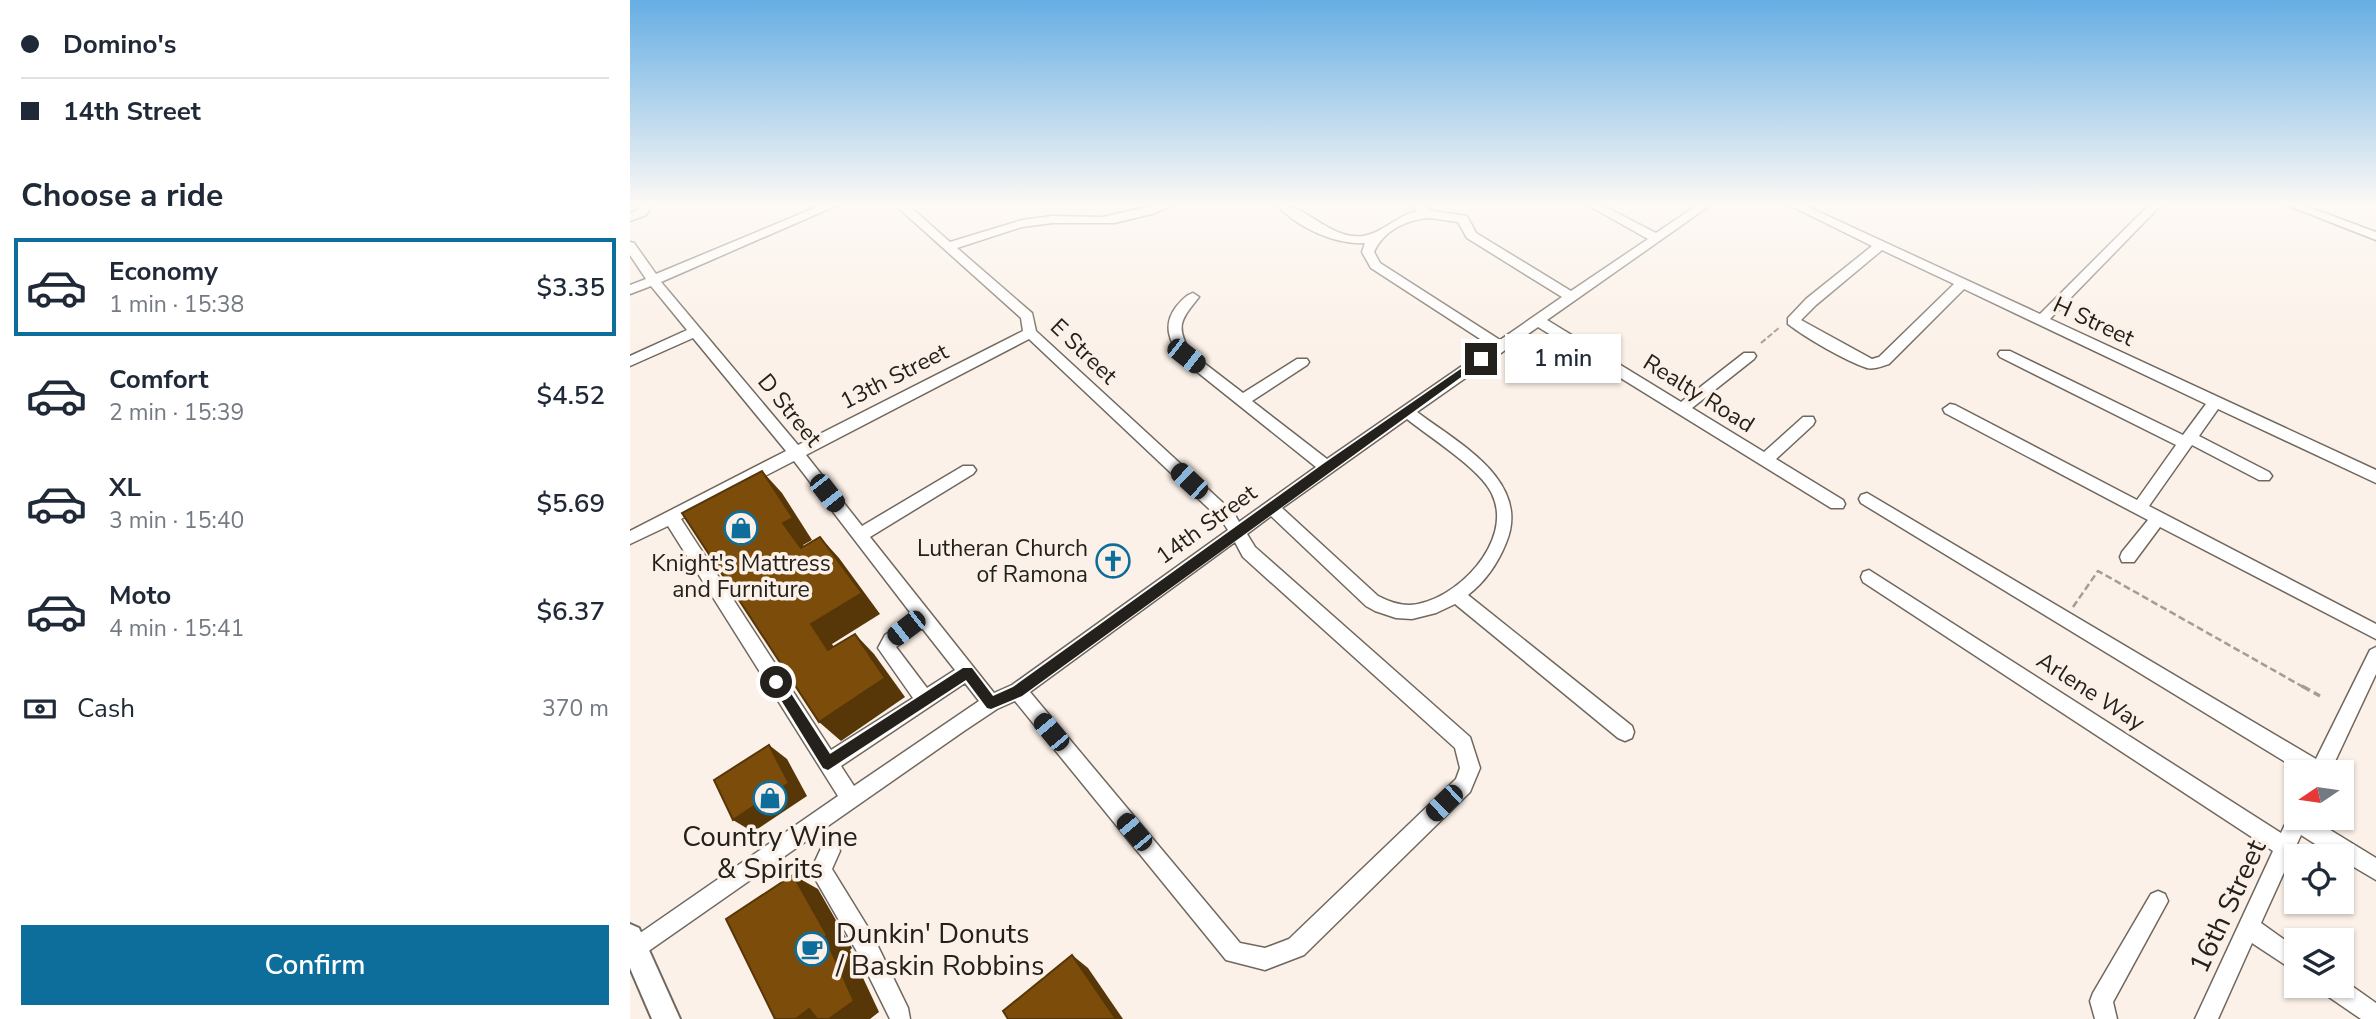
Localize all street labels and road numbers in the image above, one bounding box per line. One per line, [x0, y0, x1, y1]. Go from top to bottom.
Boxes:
street label: H Street [2048, 289, 2140, 354]
street label: E Street [1043, 312, 1125, 392]
street label: 13th Street [835, 336, 954, 417]
street label: Realty Road [1637, 347, 1760, 440]
street label: D Street [751, 367, 829, 454]
street label: 14th Street [1150, 477, 1264, 571]
street label: Arlene Way [2031, 645, 2151, 738]
street label: 16th Street [2180, 833, 2275, 979]

